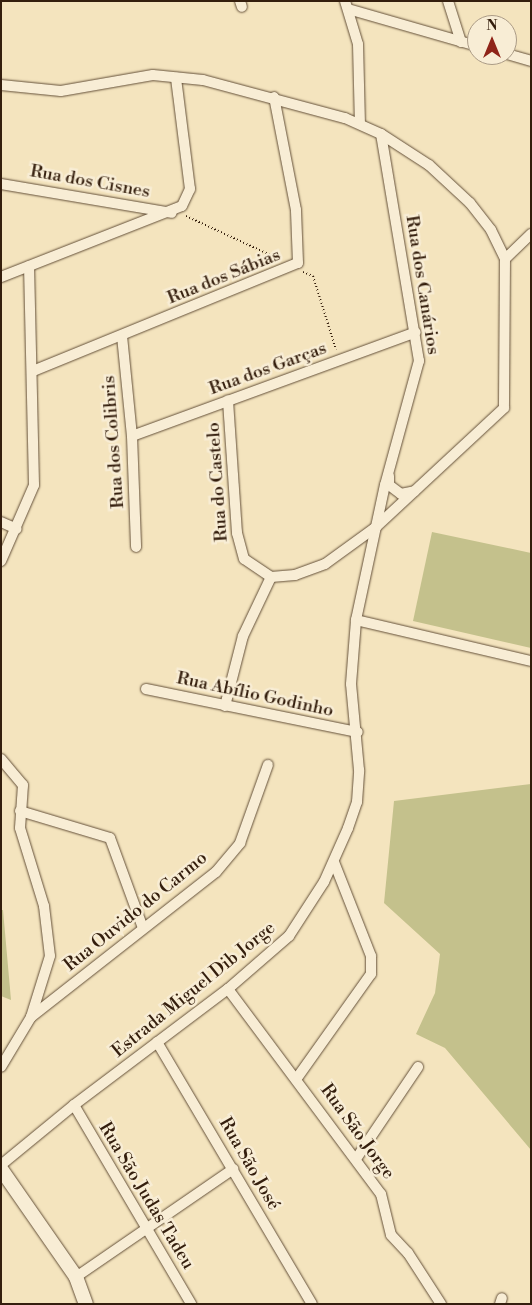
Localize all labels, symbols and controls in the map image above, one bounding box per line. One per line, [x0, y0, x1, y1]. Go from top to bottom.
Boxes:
north arrow [467, 15, 517, 65]
text: N [486, 17, 498, 35]
street label: Rua dos Cisnes [28, 161, 152, 203]
street label: Rua dos Canários [400, 214, 444, 356]
street label: Rua dos Sábias [164, 244, 284, 310]
street label: Rua dos Garças [206, 338, 330, 400]
street label: Rua dos Colibris [99, 375, 129, 509]
street label: Rua do Castelo [203, 421, 233, 543]
street label: Rua Abílio Godinho [175, 668, 335, 722]
street label: Rua Ouvido do Carmo [60, 847, 212, 977]
street label: Estrada Miguel Dib Jorge [108, 917, 280, 1063]
street label: Rua São Jorge [315, 1080, 399, 1184]
street label: Rua São José [214, 1114, 284, 1214]
street label: Rua São Judas Tadeu [93, 1118, 199, 1274]

